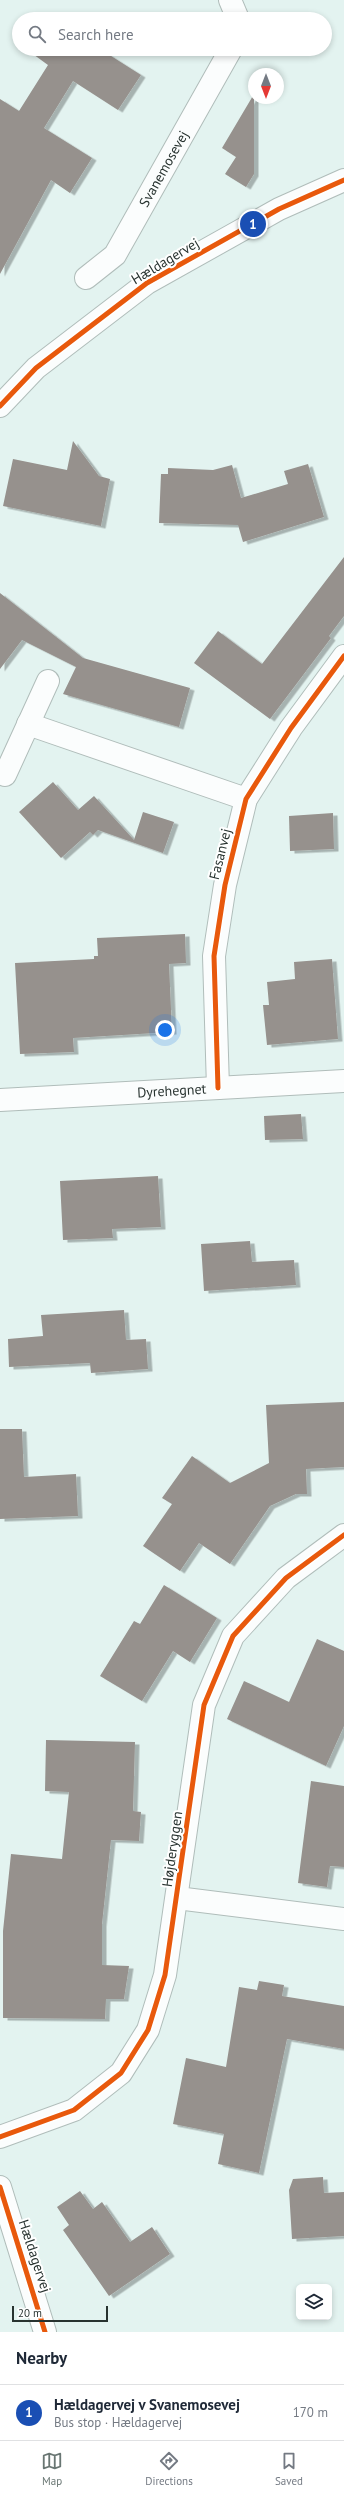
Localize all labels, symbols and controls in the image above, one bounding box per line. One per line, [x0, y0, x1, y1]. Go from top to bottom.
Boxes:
search box [12, 12, 332, 56]
icon: search [26, 23, 48, 45]
text: Search here [58, 25, 134, 44]
north arrow [248, 68, 284, 104]
street label: Svanemosevej [135, 127, 192, 210]
pin: 1 [240, 209, 266, 239]
street label: Hældagervej [128, 234, 202, 288]
street label: Fasanvej [205, 827, 235, 881]
your location [155, 1020, 175, 1040]
street label: Dyrehegnet [137, 1080, 207, 1101]
street label: Højderyggen [158, 1810, 186, 1888]
street label: Hældagervej [15, 2217, 55, 2295]
map controls [296, 2284, 332, 2320]
button: layers [296, 2284, 332, 2320]
scale bar [12, 2304, 108, 2323]
text: 20 m [18, 2306, 42, 2320]
text: Nearby [16, 2347, 67, 2369]
text: Hældagervej v Svanemosevej [54, 2395, 240, 2414]
text: 1 [25, 2404, 33, 2421]
text: 170 m [293, 2404, 328, 2421]
text: Bus stop · Hældagervej [54, 2414, 182, 2431]
tab: Map [41, 2450, 63, 2488]
tab: Directions [145, 2450, 193, 2488]
tab: Saved [275, 2450, 303, 2488]

